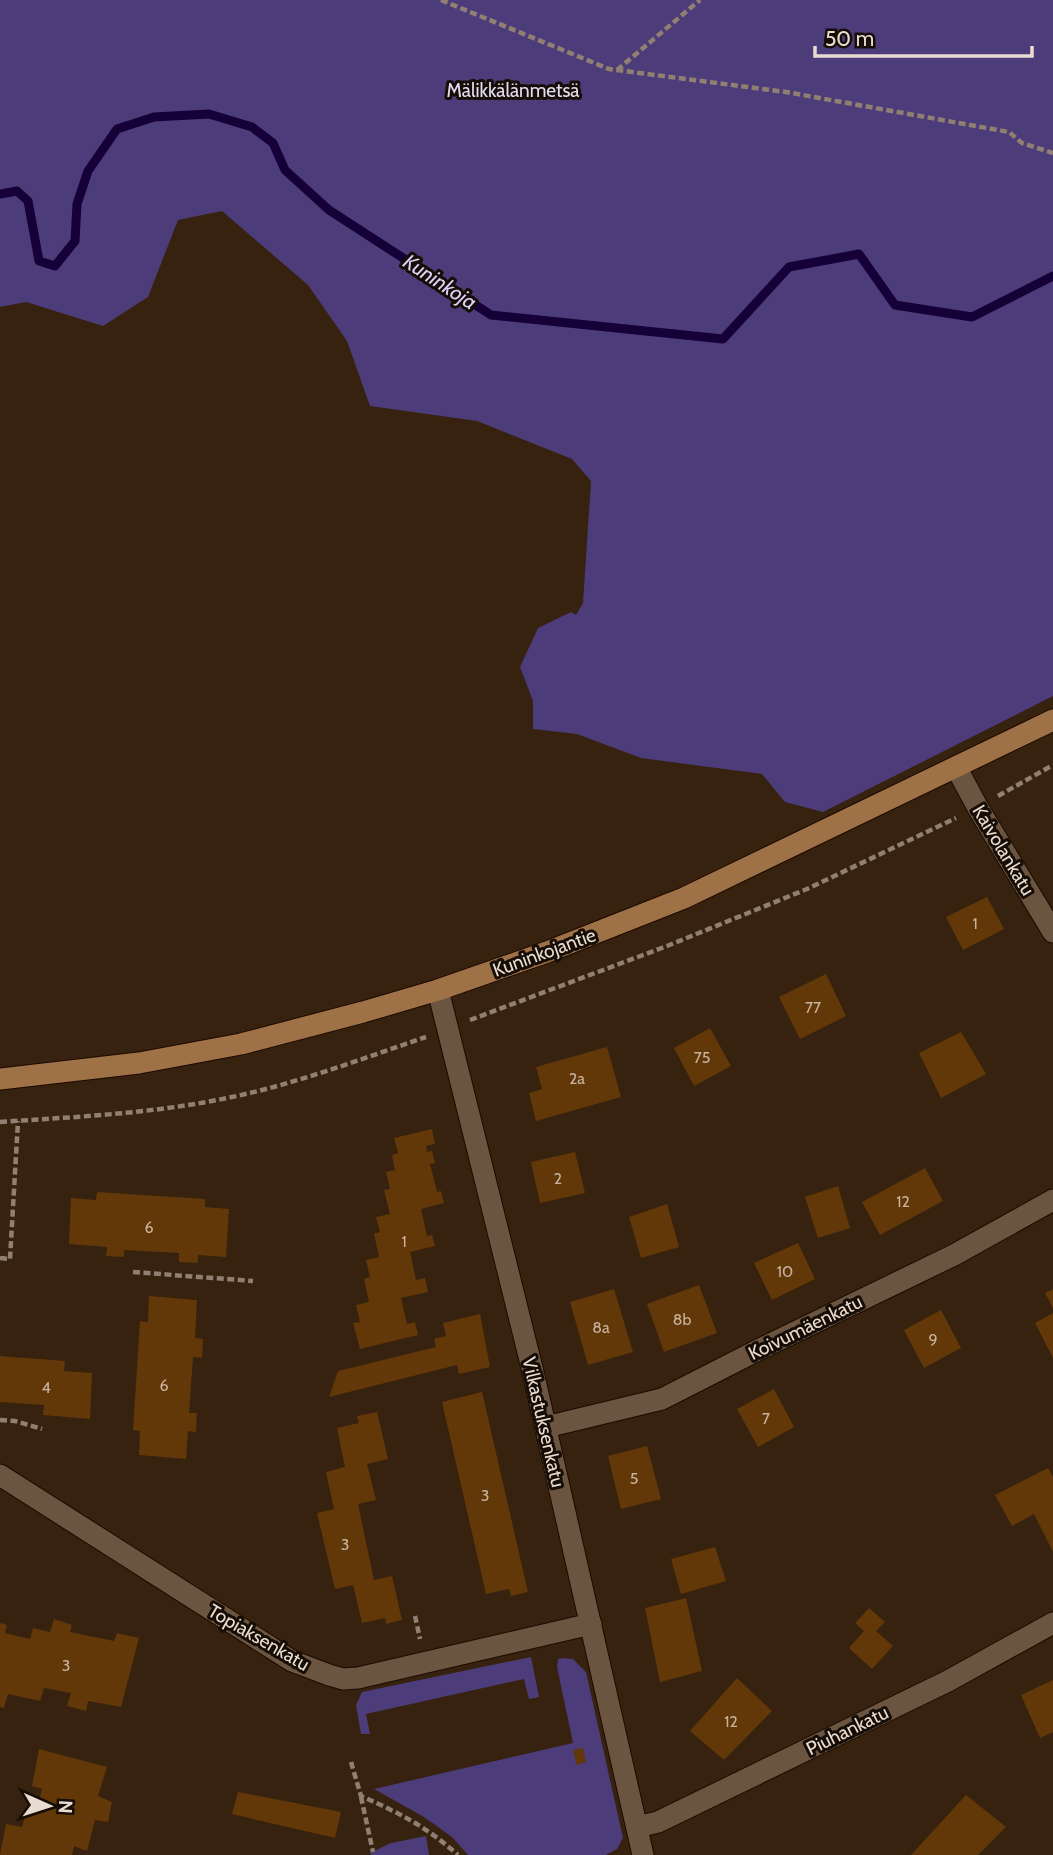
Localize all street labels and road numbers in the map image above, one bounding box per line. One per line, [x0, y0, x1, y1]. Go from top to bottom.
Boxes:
street label: Kaivolankatu [968, 801, 1040, 900]
street label: Kuninkojantie [490, 923, 599, 982]
street label: Koivumäenkatu [745, 1290, 866, 1365]
street label: Vilkastuksenkatu [517, 1355, 570, 1490]
street label: Topiaksenkatu [204, 1599, 314, 1676]
street label: Piuhankatu [802, 1701, 892, 1760]

